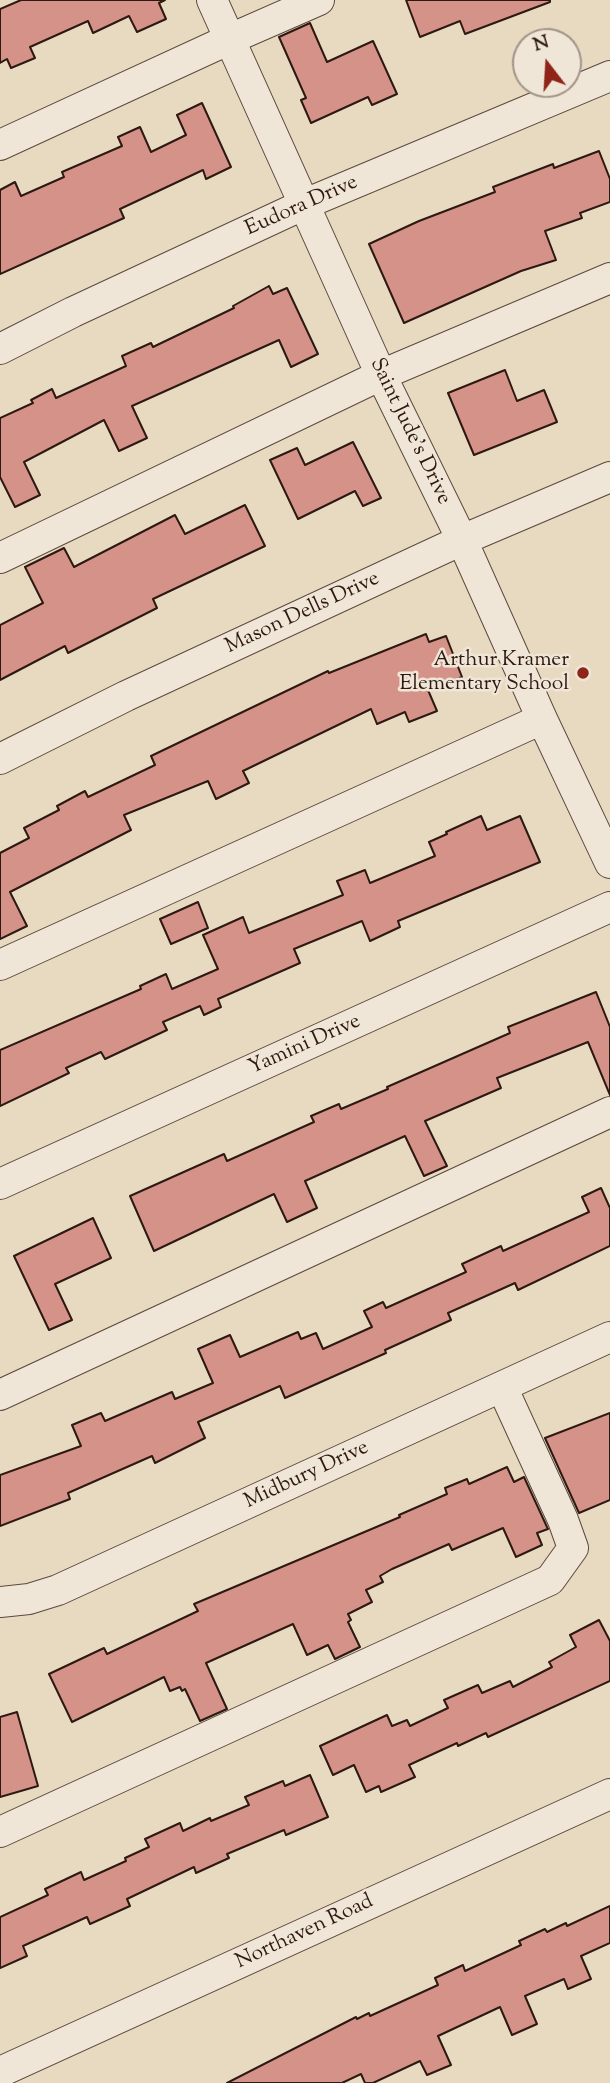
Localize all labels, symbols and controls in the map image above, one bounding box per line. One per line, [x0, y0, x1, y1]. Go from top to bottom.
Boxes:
north arrow [512, 28, 582, 98]
text: N [530, 29, 552, 59]
street label: Eudora Drive [242, 171, 362, 243]
street label: Saint Jude's Drive [363, 355, 455, 509]
street label: Mason Dells Drive [222, 567, 384, 661]
place label: Arthur Kramer Elementary School [400, 648, 569, 698]
marker: Arthur Kramer Elementary School [575, 665, 591, 681]
street label: Yamini Drive [245, 1010, 365, 1082]
street label: Midbury Drive [241, 1436, 373, 1516]
street label: Northaven Road [232, 1890, 378, 1976]

